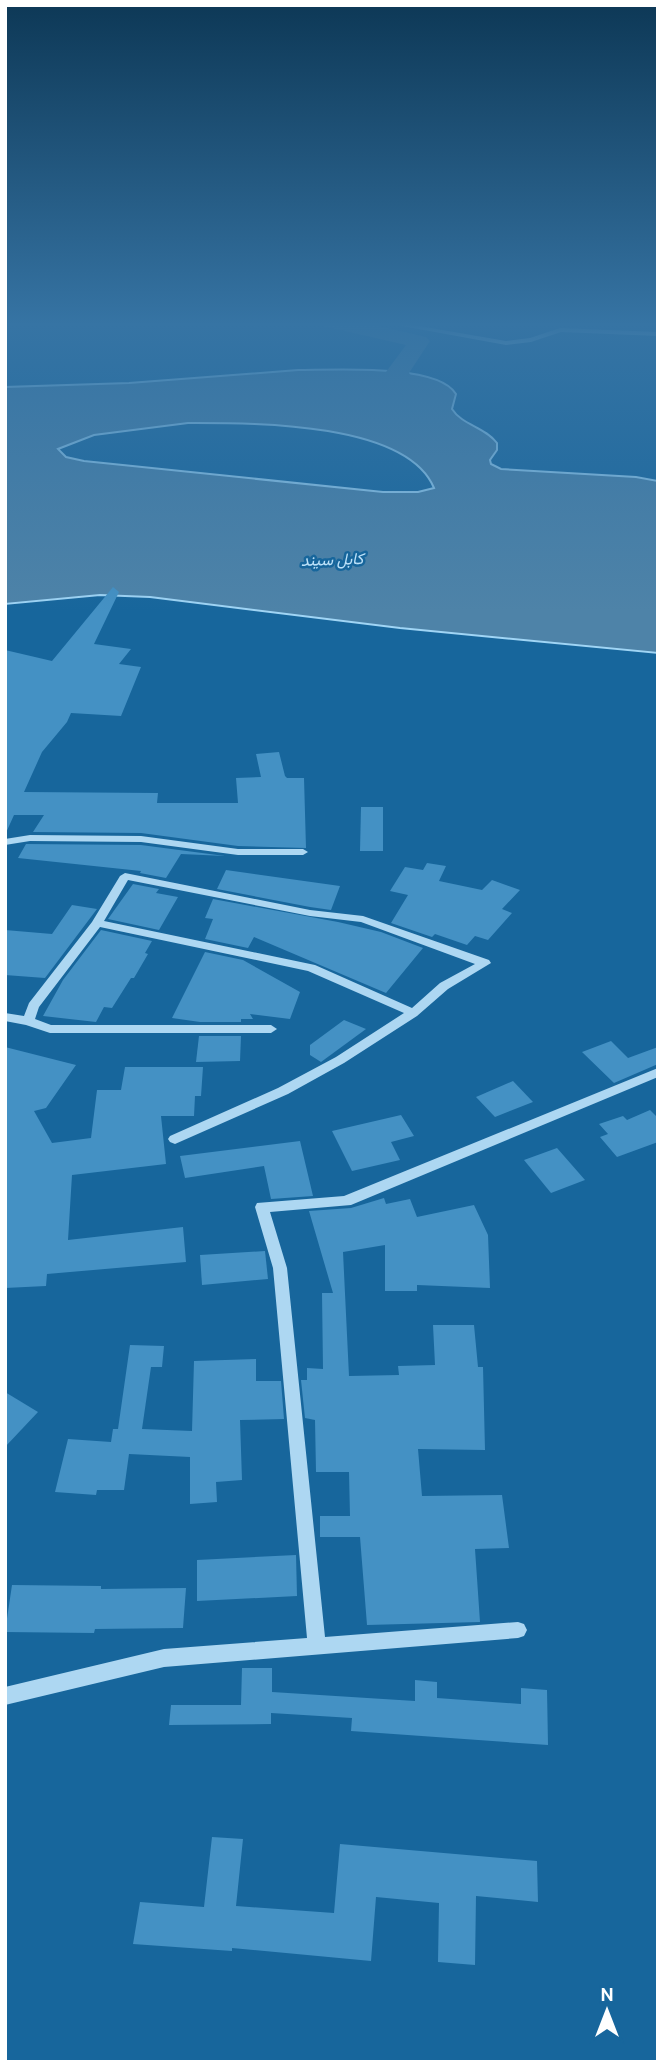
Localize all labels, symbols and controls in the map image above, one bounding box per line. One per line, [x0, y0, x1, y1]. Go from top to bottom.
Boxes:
water label: کابل سيند [300, 550, 367, 572]
north arrow [572, 1976, 642, 2046]
text: N [600, 1984, 614, 2008]

